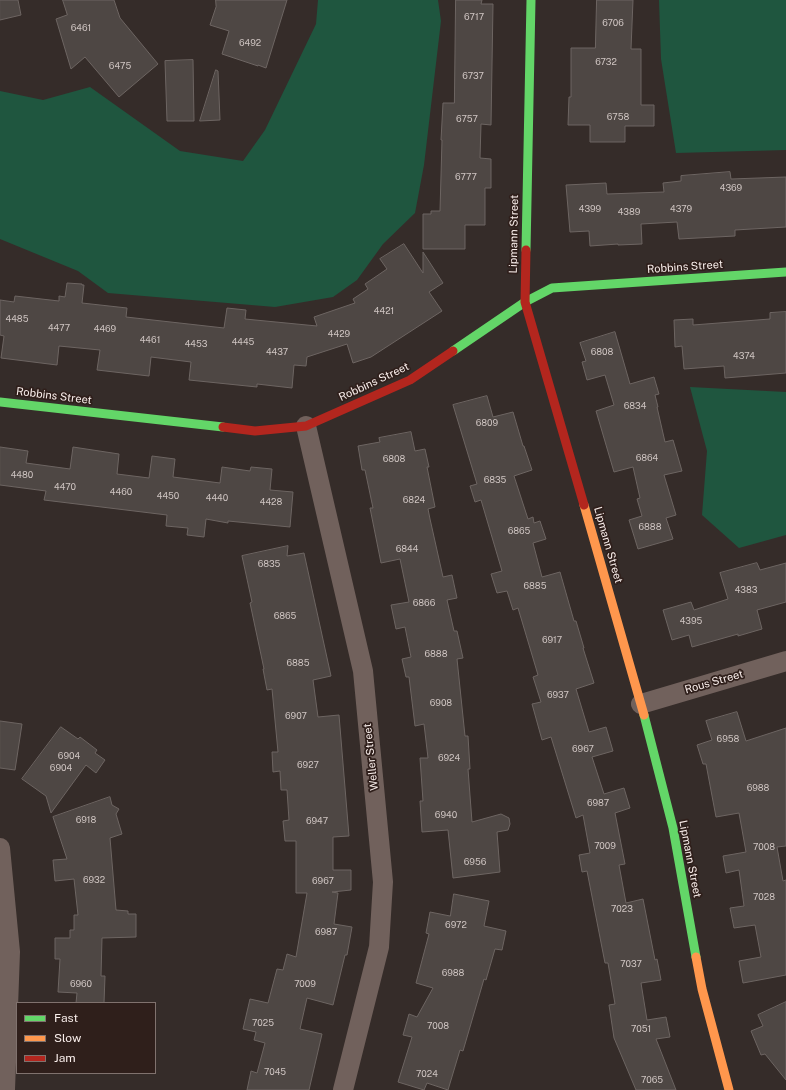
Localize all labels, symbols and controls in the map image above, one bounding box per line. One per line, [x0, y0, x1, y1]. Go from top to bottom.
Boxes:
house number: 6717 [464, 12, 484, 22]
house number: 6706 [602, 18, 624, 28]
house number: 6461 [71, 23, 91, 33]
house number: 6492 [239, 38, 261, 48]
house number: 6732 [595, 57, 617, 67]
house number: 6475 [109, 61, 131, 71]
house number: 6737 [462, 71, 484, 81]
house number: 6758 [607, 112, 629, 122]
house number: 6757 [456, 114, 478, 124]
house number: 6777 [455, 172, 477, 182]
house number: 4369 [720, 183, 742, 193]
street label: Lipmann Street [507, 195, 521, 273]
house number: 4399 [579, 204, 601, 214]
house number: 4379 [670, 204, 692, 214]
house number: 4389 [618, 207, 640, 217]
street label: Robbins Street [647, 258, 723, 276]
house number: 4421 [374, 306, 394, 316]
house number: 4485 [6, 314, 28, 324]
house number: 4477 [48, 323, 70, 333]
house number: 4469 [94, 324, 116, 334]
house number: 4429 [328, 329, 350, 339]
house number: 4461 [140, 335, 160, 345]
house number: 4445 [232, 337, 254, 347]
house number: 4453 [185, 339, 207, 349]
house number: 4437 [266, 347, 288, 357]
house number: 6808 [591, 347, 613, 357]
house number: 4374 [733, 351, 755, 361]
street label: Robbins Street [337, 360, 411, 404]
street label: Robbins Street [15, 385, 93, 407]
house number: 6834 [624, 401, 646, 411]
house number: 6809 [476, 418, 498, 428]
house number: 6864 [636, 453, 658, 463]
house number: 6808 [383, 454, 405, 464]
house number: 4480 [11, 470, 33, 480]
house number: 6835 [484, 475, 506, 485]
house number: 4470 [54, 482, 76, 492]
house number: 4460 [110, 487, 132, 497]
house number: 4450 [157, 491, 179, 501]
house number: 4440 [206, 493, 228, 503]
house number: 6824 [403, 495, 425, 505]
house number: 4428 [260, 497, 282, 507]
street label: Lipmann Street [591, 505, 625, 585]
house number: 6888 [639, 522, 661, 532]
house number: 6865 [508, 526, 530, 536]
house number: 6844 [396, 544, 418, 554]
house number: 6835 [258, 559, 280, 569]
house number: 6885 [524, 581, 546, 591]
house number: 4383 [735, 585, 757, 595]
house number: 6866 [413, 598, 435, 608]
house number: 6865 [274, 611, 296, 621]
house number: 4395 [680, 616, 702, 626]
house number: 6917 [542, 635, 562, 645]
house number: 6888 [425, 649, 447, 659]
house number: 6885 [287, 658, 309, 668]
street label: Rous Street [683, 667, 745, 697]
house number: 6937 [547, 690, 569, 700]
house number: 6908 [430, 698, 452, 708]
house number: 6907 [285, 711, 307, 721]
street label: Weller Street [361, 723, 381, 791]
house number: 6958 [717, 734, 739, 744]
house number: 6967 [572, 744, 594, 754]
house number: 6904 [58, 751, 80, 761]
house number: 6924 [438, 753, 460, 763]
house number: 6927 [297, 760, 319, 770]
house number: 6904 [50, 763, 72, 773]
house number: 6988 [747, 783, 769, 793]
house number: 6987 [587, 798, 609, 808]
house number: 6940 [435, 810, 457, 820]
house number: 6918 [76, 815, 96, 825]
house number: 6947 [306, 816, 328, 826]
street label: Lipmann Street [676, 819, 704, 899]
house number: 7009 [594, 841, 616, 851]
house number: 7008 [753, 842, 775, 852]
house number: 6956 [464, 857, 486, 867]
house number: 6932 [83, 875, 105, 885]
house number: 6967 [312, 876, 334, 886]
house number: 7028 [753, 892, 775, 902]
house number: 7023 [611, 904, 633, 914]
house number: 6972 [445, 920, 467, 930]
house number: 6987 [315, 927, 337, 937]
house number: 7037 [620, 959, 642, 969]
house number: 6988 [442, 968, 464, 978]
house number: 6960 [70, 979, 92, 989]
house number: 7009 [294, 979, 316, 989]
legend [16, 1002, 156, 1074]
text: Fast [54, 1011, 78, 1025]
house number: 7025 [252, 1018, 274, 1028]
house number: 7008 [427, 1021, 449, 1031]
house number: 7051 [631, 1024, 651, 1034]
text: Slow [54, 1031, 81, 1045]
text: Jam [54, 1051, 76, 1065]
house number: 7045 [264, 1067, 286, 1077]
house number: 7024 [416, 1069, 438, 1079]
house number: 7065 [641, 1075, 663, 1085]

